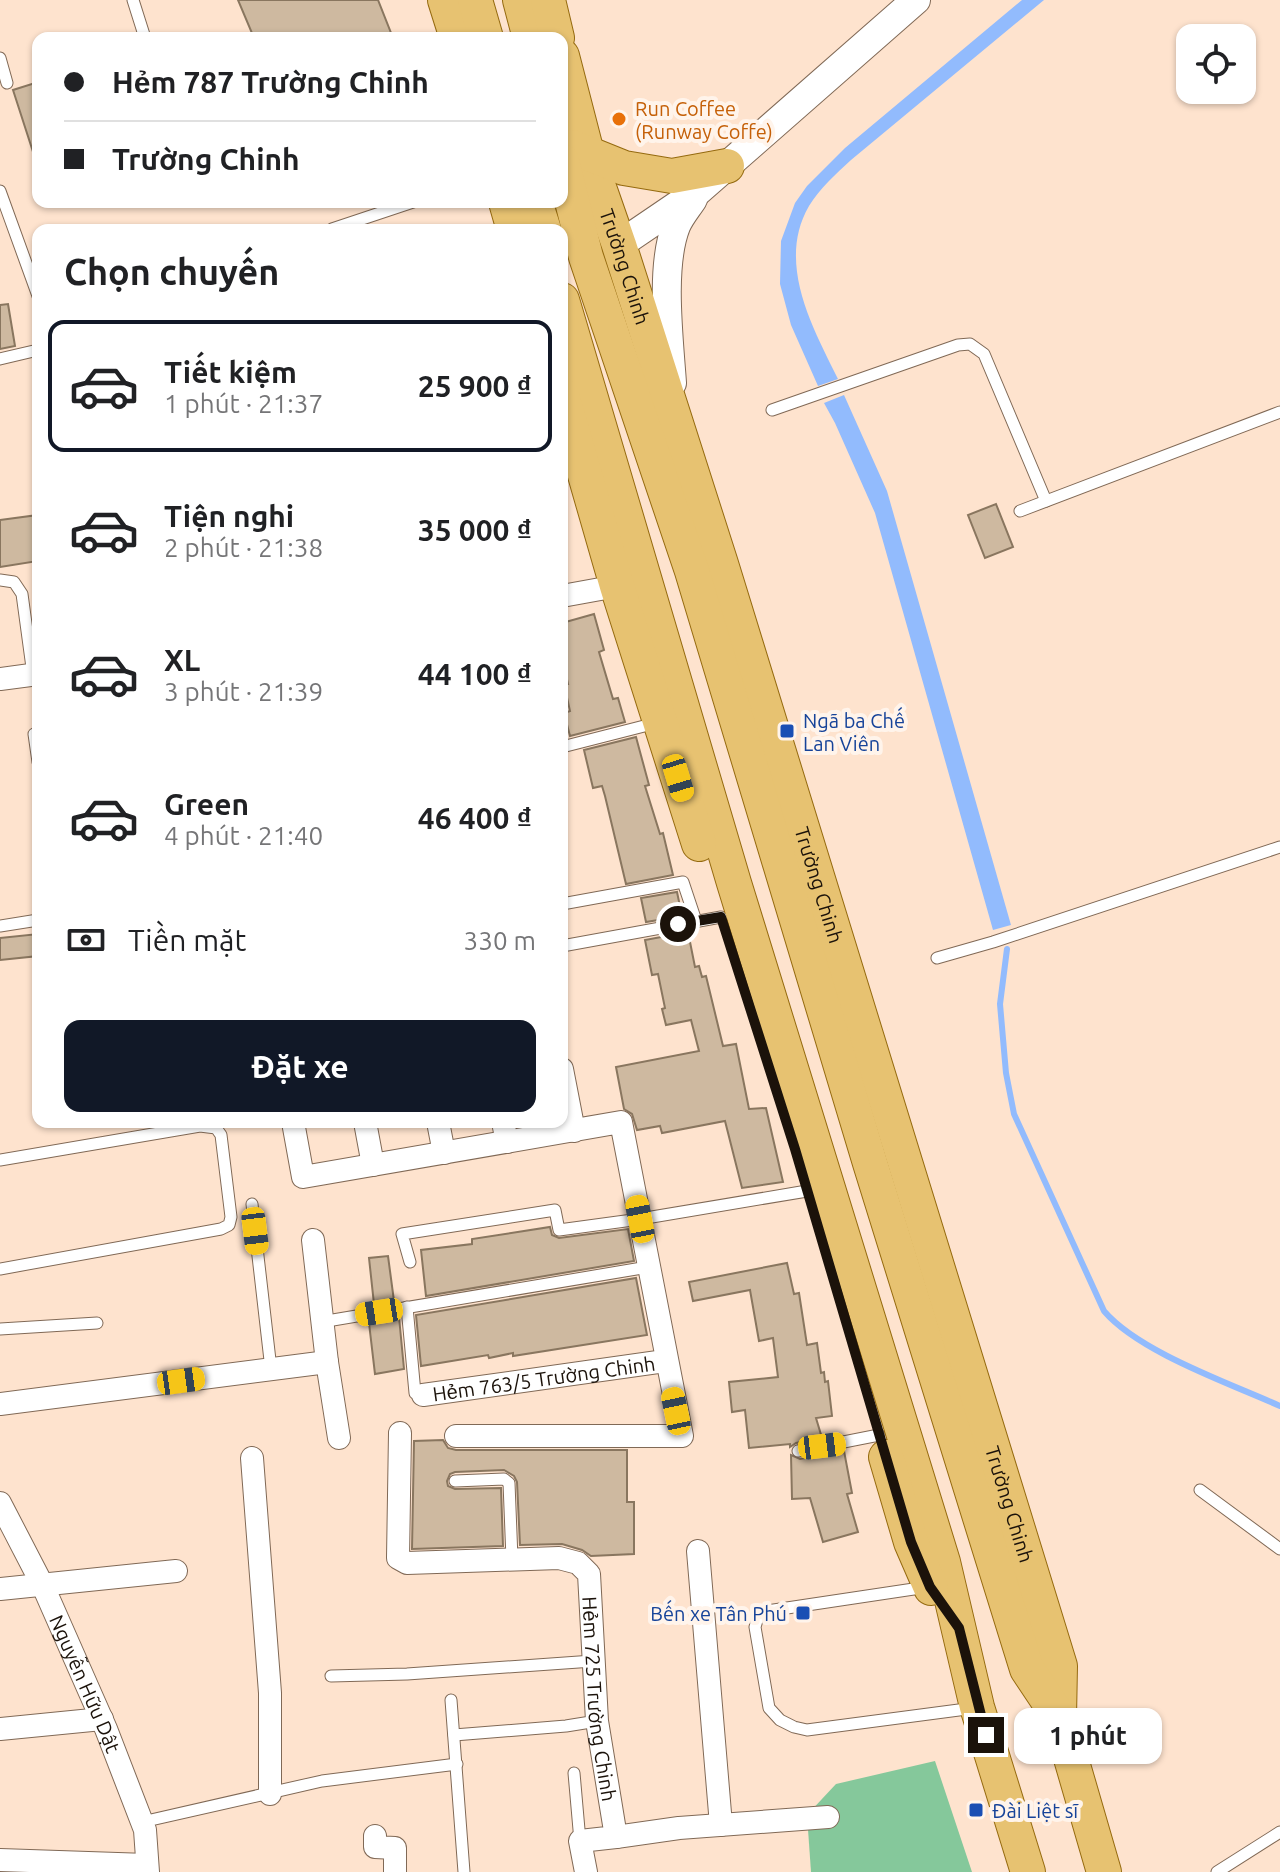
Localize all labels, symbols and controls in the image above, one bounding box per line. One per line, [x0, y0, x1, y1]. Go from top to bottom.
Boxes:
map controls [1176, 24, 1256, 104]
button: locate [1176, 24, 1256, 104]
text: Hẻm 787 Trường Chinh [112, 65, 429, 99]
place label: Run Coffee (Runway Coffe) [635, 97, 773, 143]
marker: Run Coffee (Runway Coffe) [610, 110, 628, 128]
text: Trường Chinh [112, 142, 300, 176]
street label: Trường Chinh [596, 205, 655, 327]
text: Chọn chuyến [64, 251, 279, 292]
icon: car [68, 350, 140, 422]
text: Tiết kiệm [164, 355, 297, 389]
text: 25 900 ₫ [418, 369, 532, 403]
text: 1 phút · 21:37 [164, 389, 323, 418]
icon: car [68, 494, 140, 566]
text: Tiện nghi [164, 499, 294, 533]
text: 35 000 ₫ [418, 513, 532, 547]
text: 2 phút · 21:38 [164, 533, 323, 562]
icon: car [68, 638, 140, 710]
text: XL [164, 643, 200, 677]
text: 44 100 ₫ [418, 657, 532, 691]
text: 3 phút · 21:39 [164, 677, 323, 706]
place label: Ngã ba Chế Lan Viên [803, 706, 905, 755]
marker: Ngã ba Chế Lan Viên [778, 722, 796, 740]
car [660, 752, 696, 804]
icon: car [68, 782, 140, 854]
text: Green [164, 787, 249, 821]
text: 46 400 ₫ [418, 801, 532, 835]
text: 4 phút · 21:40 [164, 821, 323, 850]
street label: Trường Chinh [791, 824, 848, 946]
route start [660, 906, 696, 942]
icon: cash [64, 918, 108, 962]
text: Tiền mặt [128, 923, 246, 957]
text: 330 m [464, 926, 536, 955]
button: Đặt xe [64, 1020, 536, 1112]
car [624, 1193, 656, 1245]
car [240, 1206, 270, 1256]
car [353, 1296, 405, 1328]
street label: Hẻm 763/5 Trường Chinh [431, 1351, 657, 1405]
car [156, 1366, 206, 1396]
car [659, 1385, 693, 1437]
car [797, 1431, 847, 1461]
street label: Trường Chinh [981, 1443, 1039, 1565]
street label: Hẻm 725 Trường Chinh [579, 1596, 621, 1803]
place label: Bến xe Tân Phú [650, 1599, 787, 1625]
marker: Bến xe Tân Phú [794, 1604, 812, 1622]
street label: Nguyễn Hữu Dật [46, 1611, 125, 1756]
callout: 1 phút [1014, 1707, 1162, 1763]
route end [968, 1717, 1004, 1753]
text: 1 phút [1049, 1721, 1127, 1750]
place label: Đài Liệt sĩ [992, 1799, 1079, 1822]
marker: Đài Liệt sĩ [967, 1801, 985, 1819]

